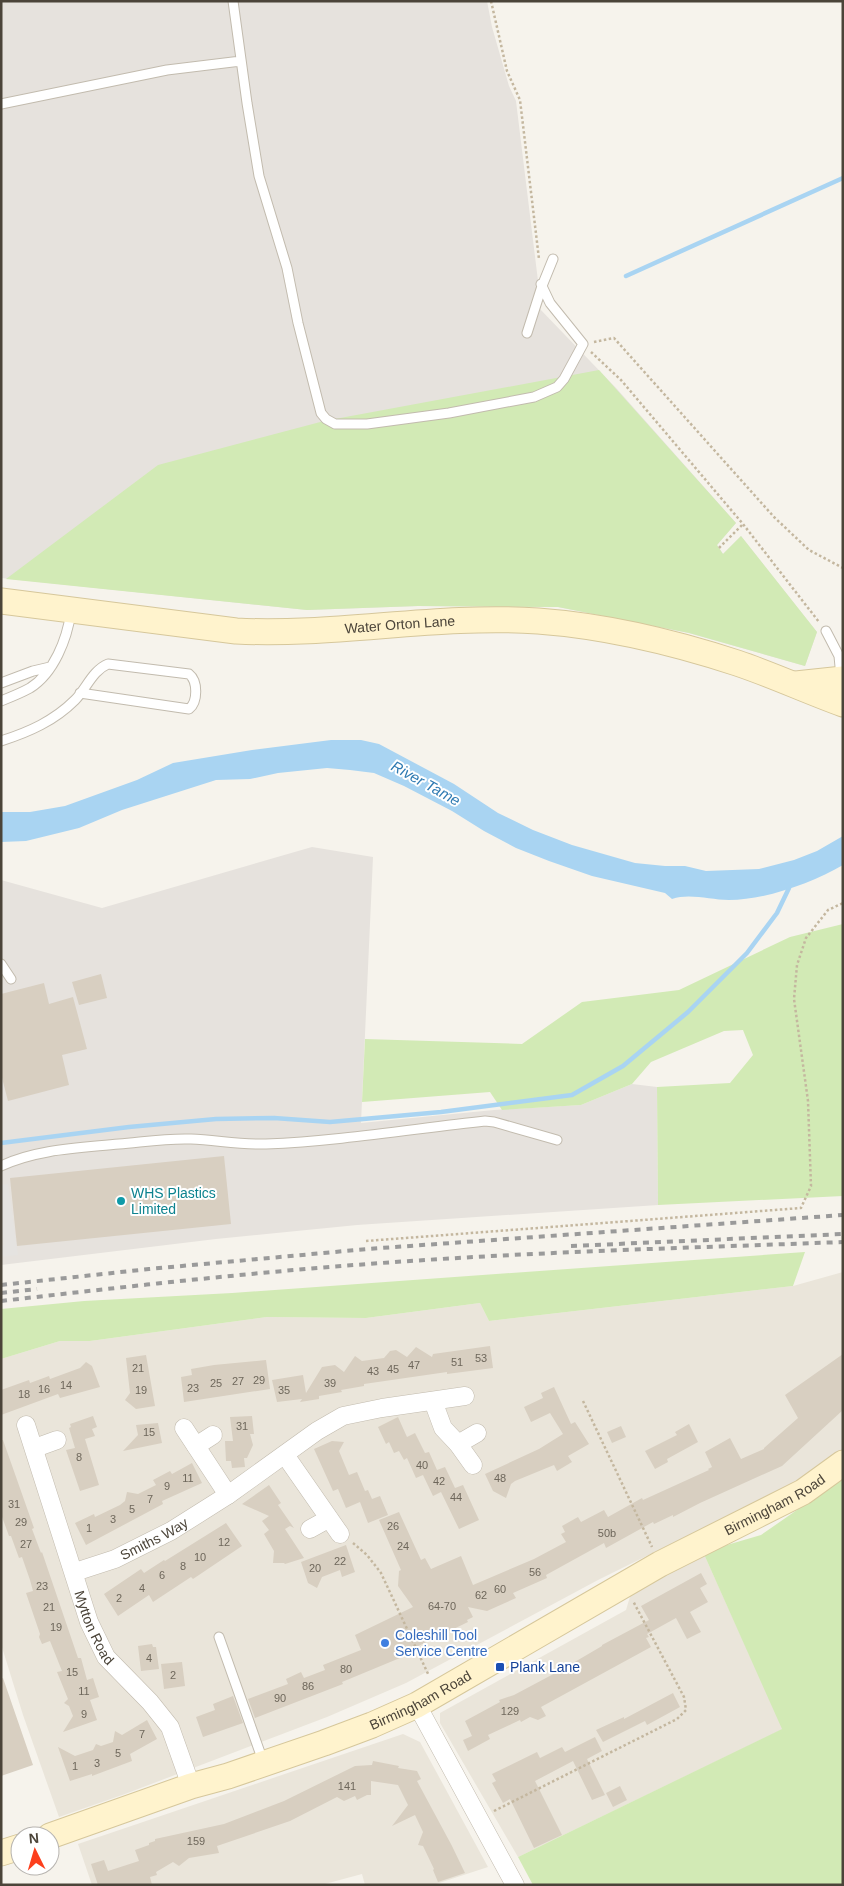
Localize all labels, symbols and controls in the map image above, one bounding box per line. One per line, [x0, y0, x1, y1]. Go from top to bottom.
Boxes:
street label: Water Orton Lane [344, 613, 456, 637]
water label: River Tame [389, 757, 463, 809]
place label: WHS Plastics Limited [131, 1185, 216, 1217]
marker: WHS Plastics Limited [115, 1195, 127, 1207]
house number: 53 [475, 1352, 487, 1364]
house number: 51 [451, 1356, 463, 1368]
house number: 47 [408, 1359, 420, 1371]
house number: 21 [132, 1362, 144, 1374]
house number: 45 [387, 1363, 399, 1375]
house number: 43 [367, 1365, 379, 1377]
house number: 29 [253, 1374, 265, 1386]
house number: 27 [232, 1375, 244, 1387]
house number: 25 [210, 1377, 222, 1389]
house number: 39 [324, 1377, 336, 1389]
house number: 14 [60, 1379, 72, 1391]
house number: 23 [187, 1382, 199, 1394]
house number: 16 [38, 1383, 50, 1395]
house number: 19 [135, 1384, 147, 1396]
house number: 35 [278, 1384, 290, 1396]
house number: 18 [18, 1388, 30, 1400]
house number: 31 [236, 1420, 248, 1432]
house number: 15 [143, 1426, 155, 1438]
house number: 8 [76, 1451, 82, 1463]
house number: 40 [416, 1459, 428, 1471]
street label: Birmingham Road [722, 1471, 828, 1538]
house number: 11 [182, 1472, 194, 1484]
house number: 48 [494, 1472, 506, 1484]
house number: 42 [433, 1475, 445, 1487]
house number: 9 [164, 1480, 170, 1492]
house number: 44 [450, 1491, 462, 1503]
house number: 7 [147, 1493, 153, 1505]
house number: 31 [8, 1498, 20, 1510]
house number: 5 [129, 1503, 135, 1515]
house number: 3 [110, 1513, 116, 1525]
street label: Smiths Way [118, 1514, 191, 1563]
house number: 29 [15, 1516, 27, 1528]
house number: 26 [387, 1520, 399, 1532]
house number: 1 [86, 1522, 92, 1534]
house number: 50b [598, 1527, 616, 1539]
house number: 12 [218, 1536, 230, 1548]
house number: 27 [20, 1538, 32, 1550]
house number: 24 [397, 1540, 409, 1552]
house number: 10 [194, 1551, 206, 1563]
house number: 22 [334, 1555, 346, 1567]
house number: 8 [180, 1560, 186, 1572]
house number: 20 [309, 1562, 321, 1574]
house number: 56 [529, 1566, 541, 1578]
house number: 6 [159, 1569, 165, 1581]
house number: 23 [36, 1580, 48, 1592]
house number: 4 [139, 1582, 145, 1594]
house number: 60 [494, 1583, 506, 1595]
street label: Mytton Road [71, 1589, 117, 1668]
house number: 62 [475, 1589, 487, 1601]
house number: 2 [116, 1592, 122, 1604]
house number: 64-70 [428, 1600, 456, 1612]
house number: 21 [43, 1601, 55, 1613]
house number: 19 [50, 1621, 62, 1633]
place label: Coleshill Tool Service Centre [395, 1627, 488, 1659]
marker: Coleshill Tool Service Centre [379, 1637, 391, 1649]
house number: 4 [146, 1652, 152, 1664]
place label: Plank Lane [510, 1659, 580, 1675]
marker: Plank Lane [494, 1661, 506, 1673]
house number: 80 [340, 1663, 352, 1675]
house number: 15 [66, 1666, 78, 1678]
street label: Birmingham Road [367, 1667, 474, 1733]
house number: 2 [170, 1669, 176, 1681]
house number: 86 [302, 1680, 314, 1692]
house number: 11 [78, 1685, 90, 1697]
house number: 90 [274, 1692, 286, 1704]
house number: 129 [501, 1705, 519, 1717]
house number: 9 [81, 1708, 87, 1720]
house number: 7 [139, 1728, 145, 1740]
house number: 5 [115, 1747, 121, 1759]
house number: 3 [94, 1757, 100, 1769]
house number: 1 [72, 1760, 78, 1772]
house number: 141 [338, 1780, 356, 1792]
north arrow [10, 1826, 60, 1876]
text: N [28, 1830, 40, 1846]
house number: 159 [187, 1835, 205, 1847]

